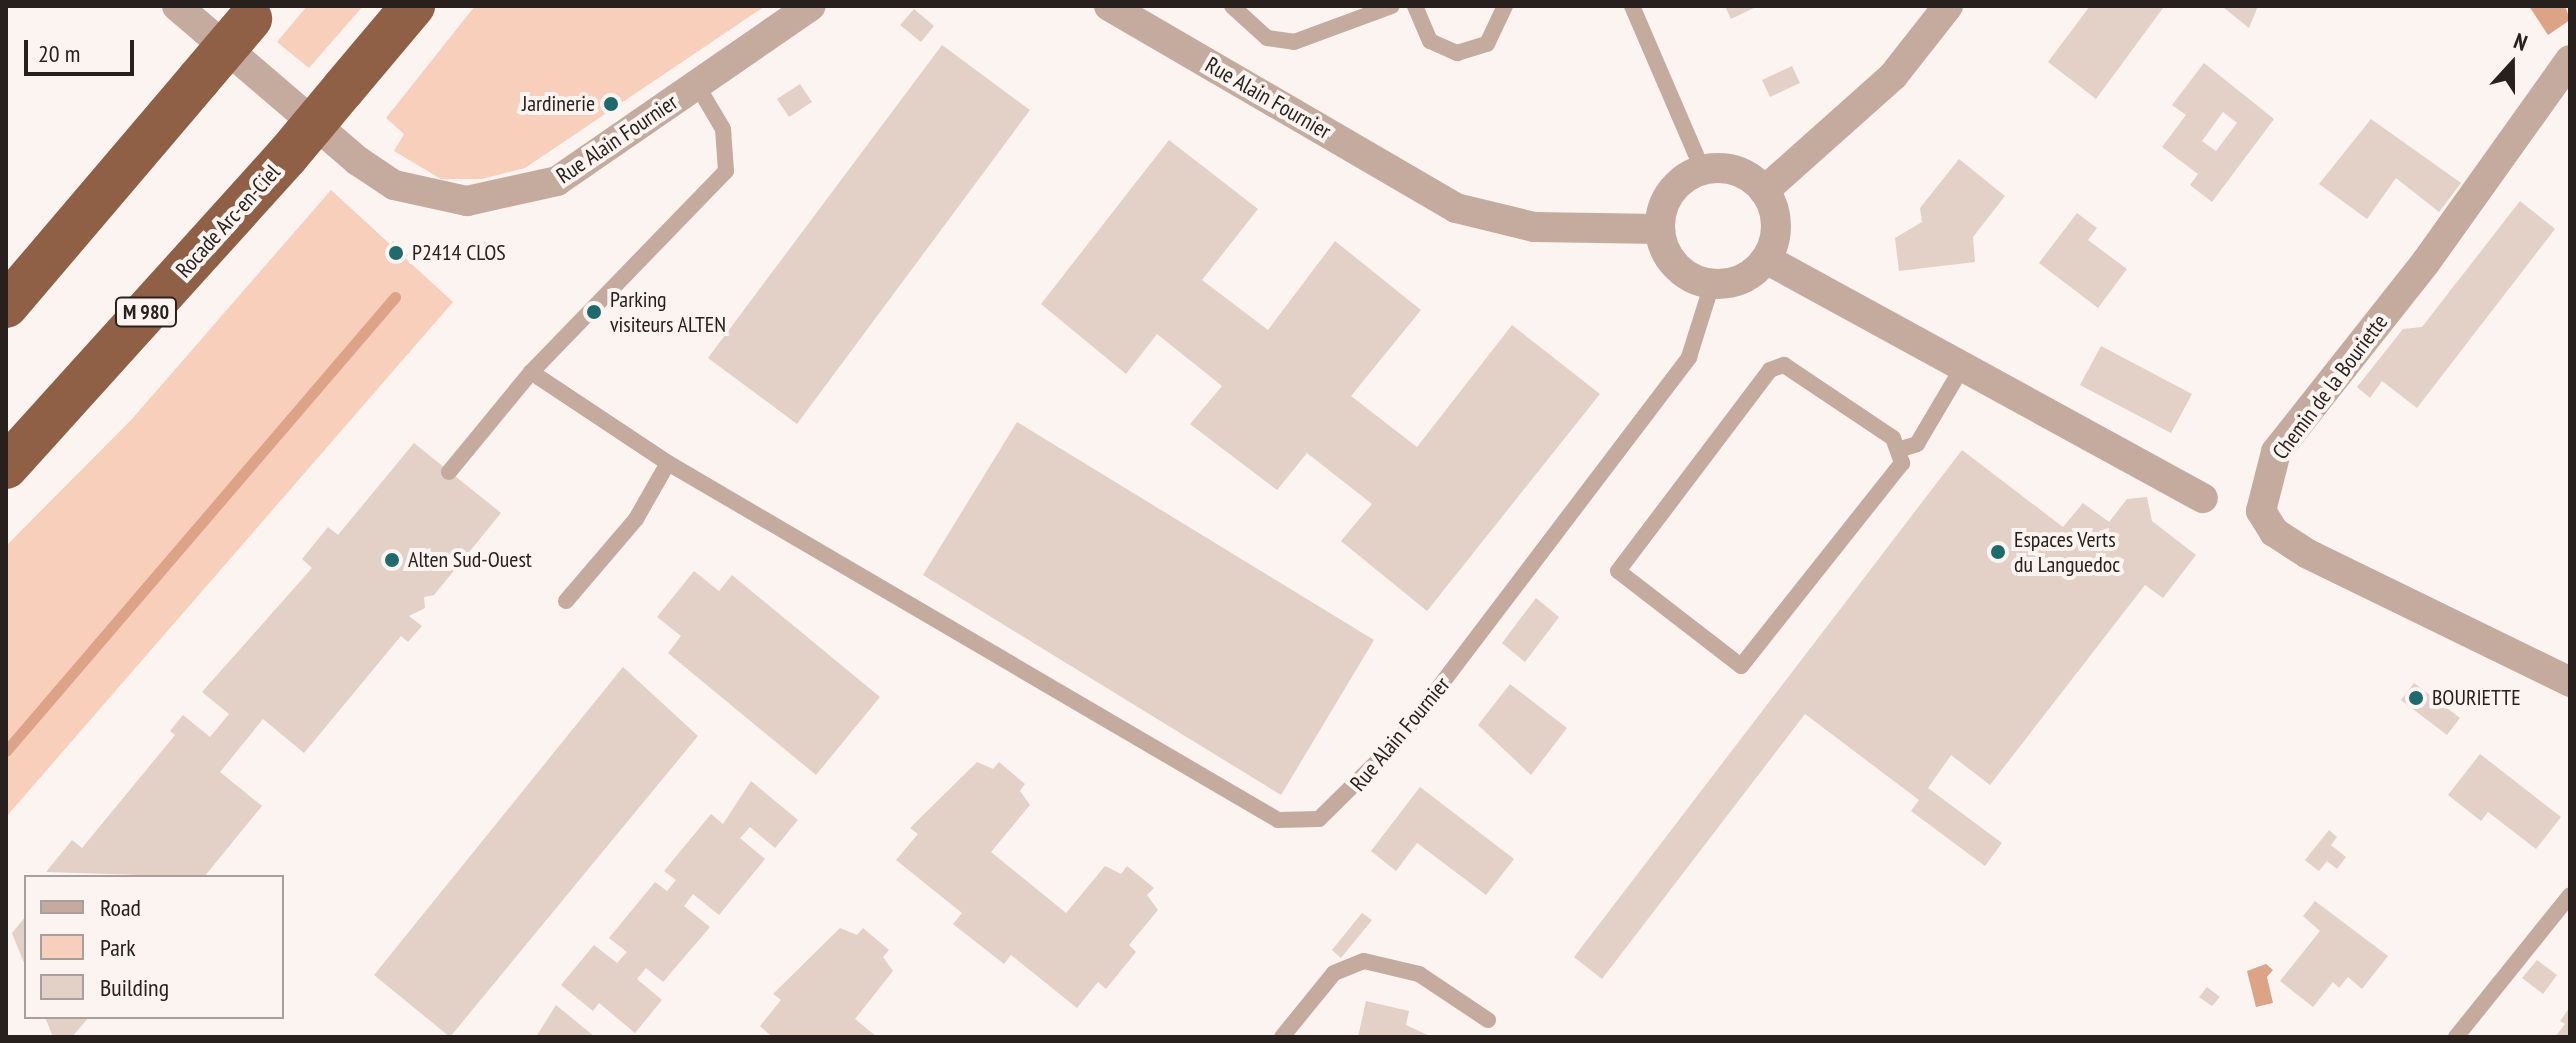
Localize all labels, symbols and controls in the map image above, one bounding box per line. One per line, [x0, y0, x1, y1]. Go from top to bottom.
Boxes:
scale bar [28, 24, 138, 74]
north arrow [2472, 24, 2552, 104]
text: N [2510, 26, 2531, 57]
text: 20 m [38, 38, 80, 69]
street label: Rue Alain Fournier [1200, 51, 1336, 145]
street label: Rue Alain Fournier [551, 89, 683, 189]
place label: Jardinerie [522, 91, 595, 117]
marker: Jardinerie [602, 95, 620, 113]
street label: Rocade Arc-en-Ciel [170, 159, 286, 283]
place label: P2414 CLOS [412, 240, 506, 266]
marker: P2414 CLOS [387, 244, 405, 262]
place label: Parking visiteurs ALTEN [610, 286, 727, 338]
road number: M 980 [114, 296, 178, 328]
marker: Parking visiteurs ALTEN [585, 303, 603, 321]
street label: Chemin de la Bouriette [2267, 309, 2393, 465]
place label: Espaces Verts du Languedoc [2014, 526, 2120, 578]
marker: Espaces Verts du Languedoc [1989, 543, 2007, 561]
place label: Alten Sud-Ouest [408, 547, 532, 573]
marker: Alten Sud-Ouest [383, 551, 401, 569]
street label: Rue Alain Fournier [1345, 672, 1455, 796]
place label: BOURIETTE [2432, 685, 2521, 711]
marker: BOURIETTE [2407, 689, 2425, 707]
legend [24, 875, 284, 1019]
text: Road [100, 892, 141, 923]
text: Park [100, 932, 136, 963]
text: Building [100, 972, 169, 1003]

